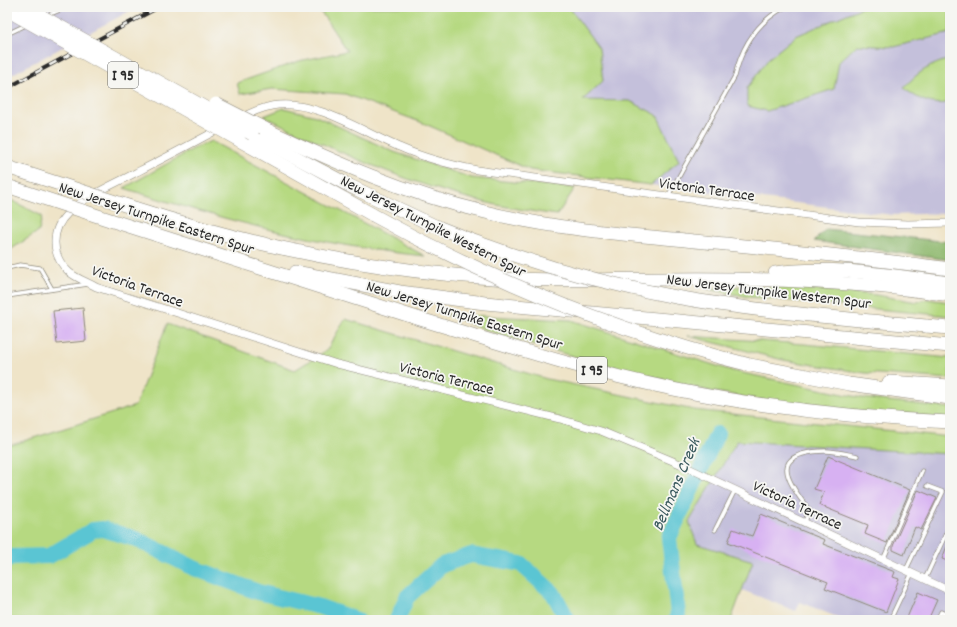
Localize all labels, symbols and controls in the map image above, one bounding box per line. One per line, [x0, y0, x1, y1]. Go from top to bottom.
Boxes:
road number: I 95 [108, 62, 138, 88]
street label: New Jersey Turnpike Western Spur [336, 170, 530, 284]
street label: Victoria Terrace [657, 172, 756, 209]
street label: New Jersey Turnpike Eastern Spur [55, 177, 257, 262]
street label: Victoria Terrace [88, 260, 186, 315]
street label: New Jersey Turnpike Western Spur [665, 269, 872, 316]
street label: New Jersey Turnpike Eastern Spur [363, 275, 565, 357]
street label: Victoria Terrace [397, 357, 496, 402]
road number: I 95 [577, 357, 607, 383]
water label: Bellmans Creek [647, 433, 709, 535]
street label: Victoria Terrace [748, 475, 845, 537]

